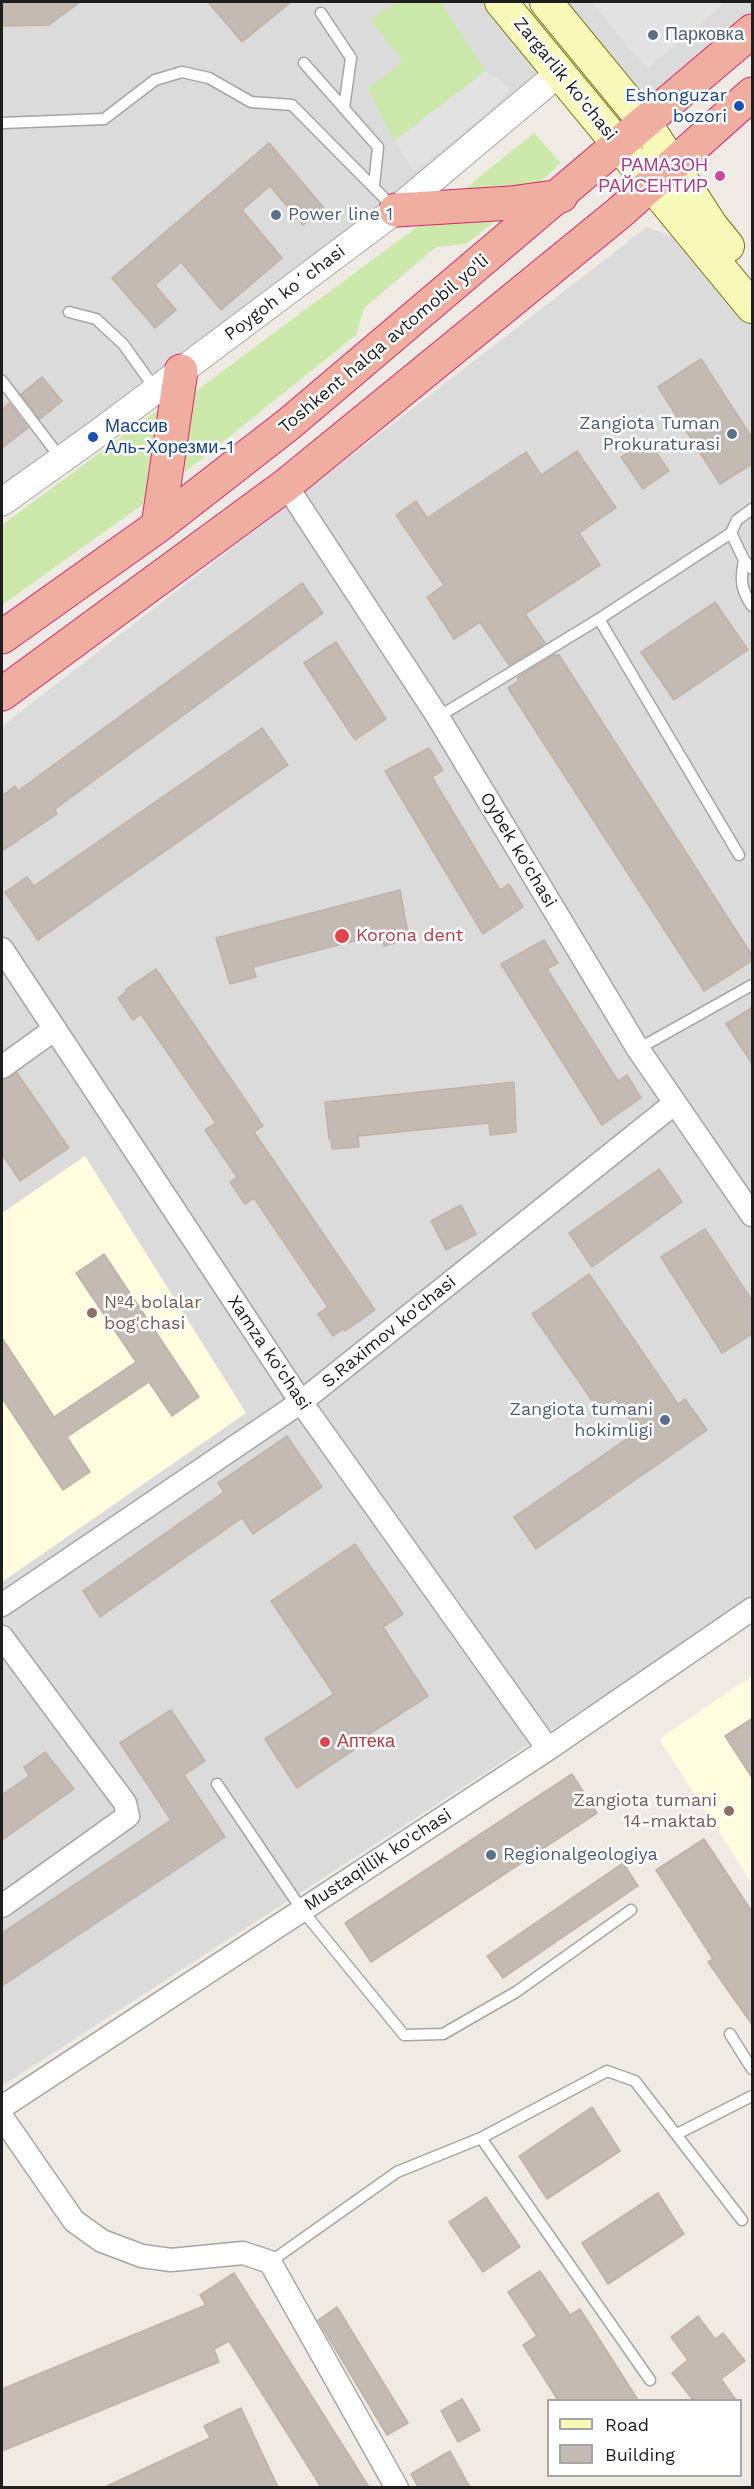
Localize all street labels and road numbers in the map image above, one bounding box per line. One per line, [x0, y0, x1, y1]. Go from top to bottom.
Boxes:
street label: Zargarlik ko'chasi [509, 13, 621, 145]
street label: Poygoh koʻchasi [220, 241, 350, 345]
street label: Toshkent halqa avtomobil yo'li [275, 250, 493, 438]
street label: Oybek ko'chasi [475, 788, 561, 912]
street label: S.Raximov ko'chasi [318, 1271, 460, 1393]
street label: Xamza ko'chasi [223, 1291, 315, 1415]
street label: Mustaqillik ko'chasi [300, 1804, 456, 1916]

